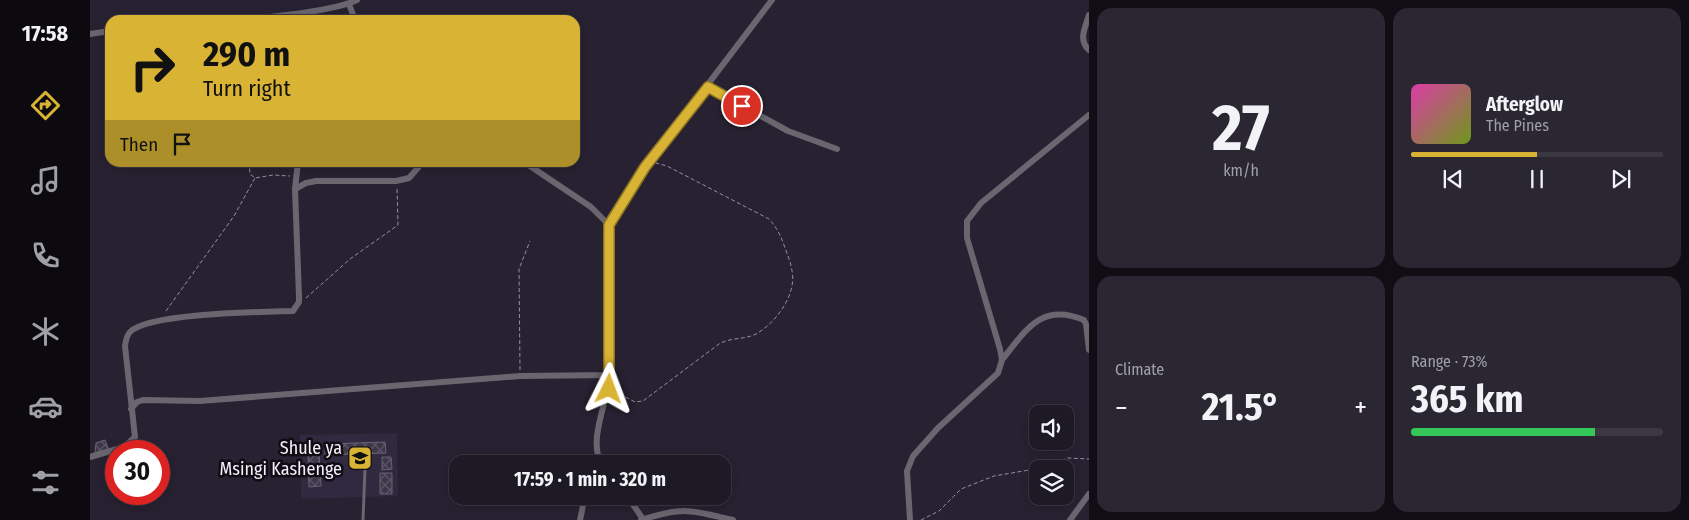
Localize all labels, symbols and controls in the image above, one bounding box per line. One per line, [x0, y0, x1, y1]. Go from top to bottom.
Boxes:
text: 17:58 [22, 20, 68, 47]
text: 290 m [203, 33, 290, 75]
icon: right [120, 35, 185, 100]
text: Turn right [203, 75, 291, 102]
pin [721, 85, 763, 127]
icon: directions [28, 88, 63, 123]
text: 27 [1212, 89, 1270, 167]
icon: arrive [728, 92, 756, 120]
text: Afterglow [1486, 93, 1563, 116]
text: The Pines [1486, 116, 1549, 135]
icon: arrive [168, 130, 196, 158]
text: Then [120, 133, 158, 156]
text: km/h [1223, 161, 1259, 180]
icon: music [28, 163, 63, 198]
icon: previous [1439, 165, 1467, 193]
icon: pause [1523, 165, 1551, 193]
icon: next [1607, 165, 1635, 193]
icon: phone [28, 238, 63, 273]
icon: climate [28, 314, 63, 349]
text: Range · 73% [1411, 352, 1487, 371]
text: Climate [1115, 360, 1164, 379]
position arrow [582, 362, 634, 414]
text: 365 km [1411, 376, 1524, 422]
text: 21.5° [1202, 384, 1280, 430]
icon: car [28, 389, 63, 424]
text: − [1115, 391, 1128, 424]
text: + [1354, 391, 1367, 424]
map controls [1029, 405, 1074, 505]
button: sound [1029, 405, 1074, 450]
place label: Shule ya Msingi Kashenge [220, 437, 342, 480]
speed limit sign: 30 [105, 440, 170, 505]
school or university icon: Shule ya Msingi Kashenge [347, 445, 373, 471]
button: layers [1029, 460, 1074, 505]
icon: filters [28, 465, 63, 500]
text: 17:59 · 1 min · 320 m [514, 468, 666, 491]

